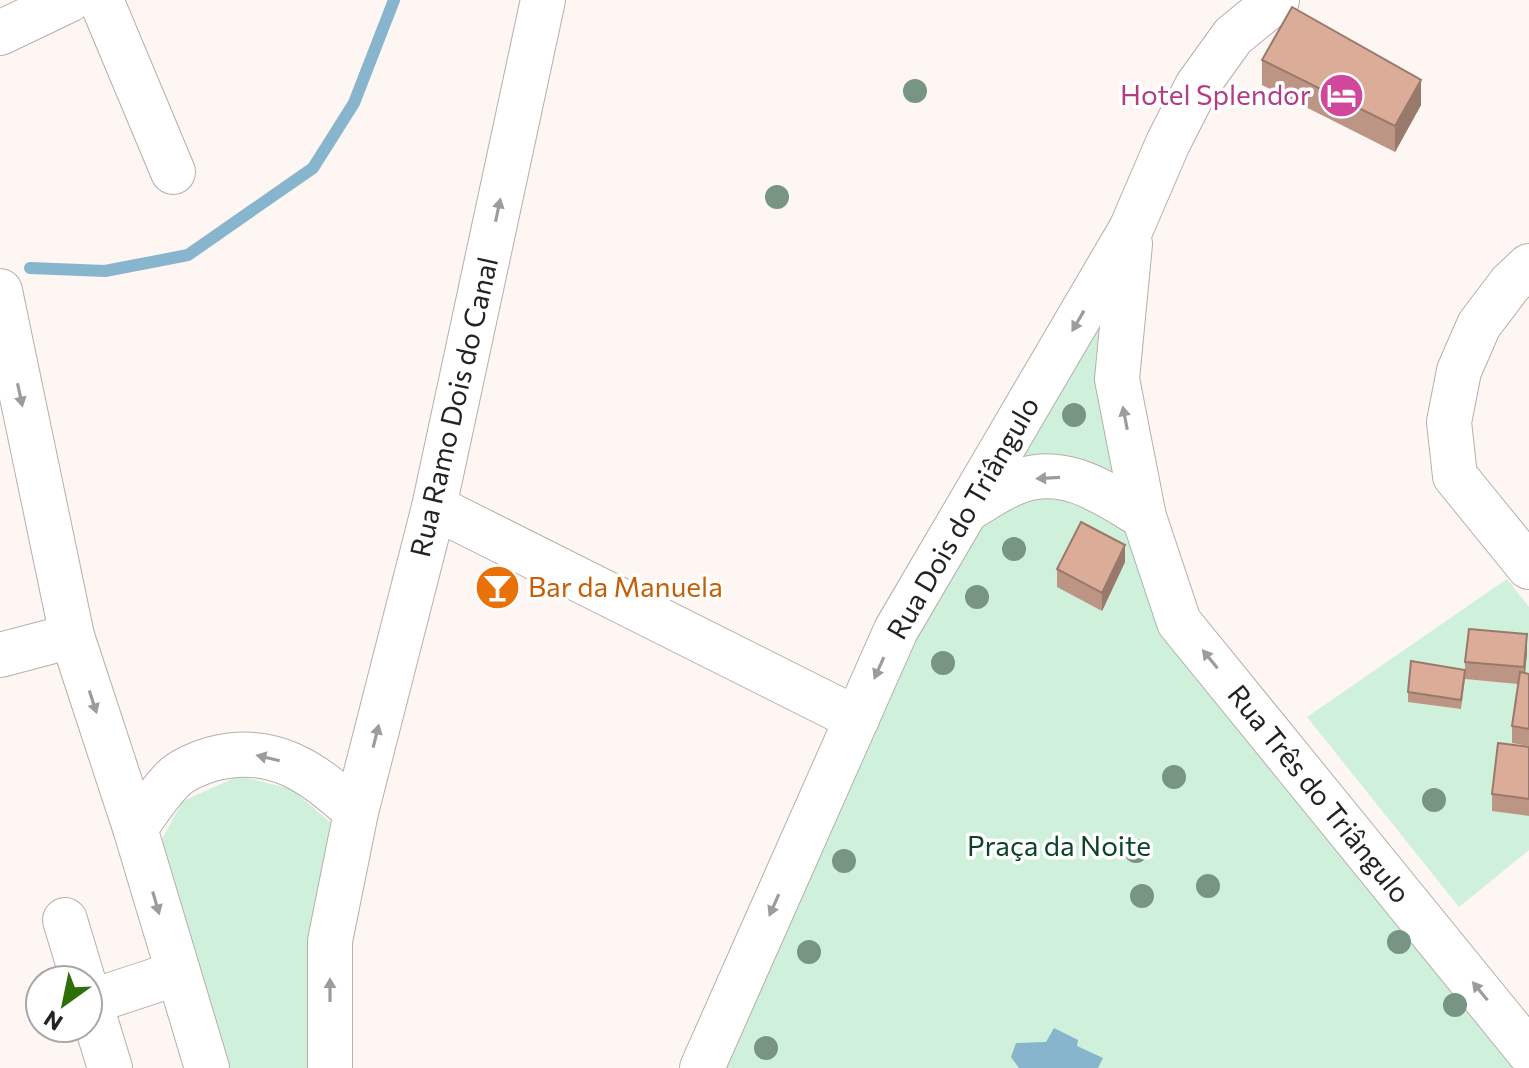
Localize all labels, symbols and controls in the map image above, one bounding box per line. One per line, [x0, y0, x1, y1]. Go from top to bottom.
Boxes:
hotel icon: Hotel Splendor [1318, 71, 1366, 119]
place label: Hotel Splendor [1120, 77, 1311, 111]
one-way arrow [492, 197, 505, 222]
street label: Rua Ramo Dois do Canal [402, 254, 504, 560]
one-way arrow [1071, 310, 1085, 332]
one-way arrow [14, 383, 27, 408]
street label: Rua Dois do Triângulo [879, 390, 1045, 645]
one-way arrow [1118, 405, 1130, 430]
one-way arrow [1035, 472, 1060, 485]
bar icon: Bar da Manuela [473, 563, 521, 611]
place label: Bar da Manuela [528, 569, 723, 603]
one-way arrow [1202, 650, 1219, 670]
one-way arrow [872, 656, 886, 679]
street label: Rua Três do Triângulo [1221, 677, 1418, 909]
one-way arrow [88, 690, 100, 714]
one-way arrow [370, 723, 382, 748]
one-way arrow [255, 751, 280, 763]
park label: Praça da Noite [967, 828, 1151, 862]
one-way arrow [150, 891, 163, 915]
one-way arrow [767, 894, 781, 917]
north arrow [24, 964, 104, 1044]
one-way arrow [324, 977, 336, 1002]
one-way arrow [1472, 982, 1489, 1002]
text: N [39, 1005, 67, 1037]

